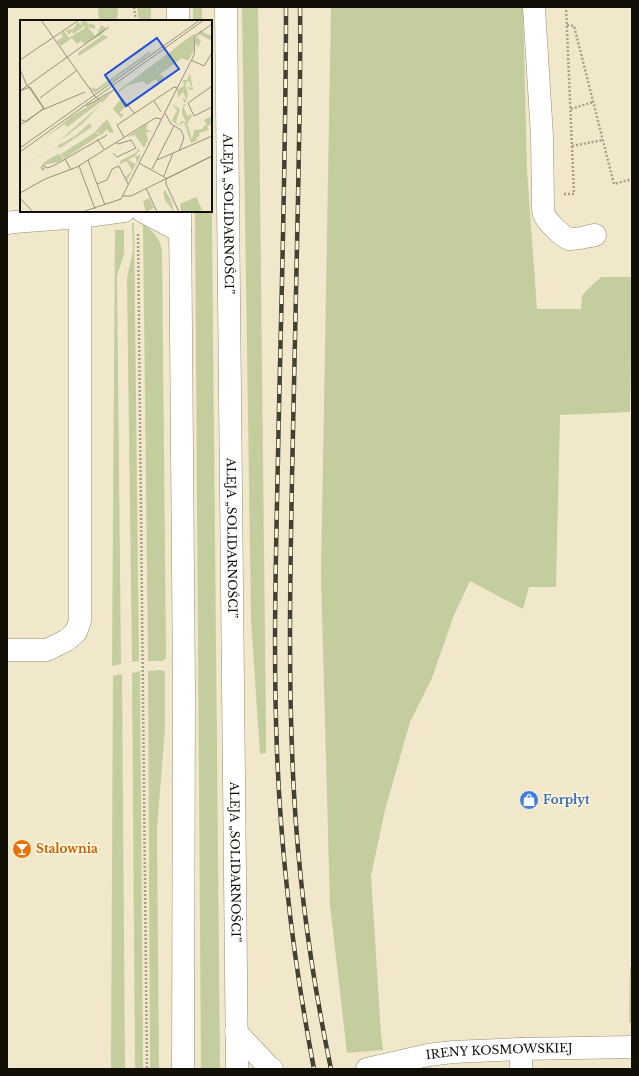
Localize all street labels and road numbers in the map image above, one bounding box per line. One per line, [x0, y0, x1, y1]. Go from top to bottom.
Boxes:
street label: ALEJA „SOLIDARNOŚCI” [220, 133, 238, 294]
street label: ALEJA „SOLIDARNOŚCI” [224, 457, 241, 618]
street label: ALEJA „SOLIDARNOŚCI” [227, 781, 244, 942]
street label: IRENY KOSMOWSKIEJ [425, 1040, 573, 1062]

